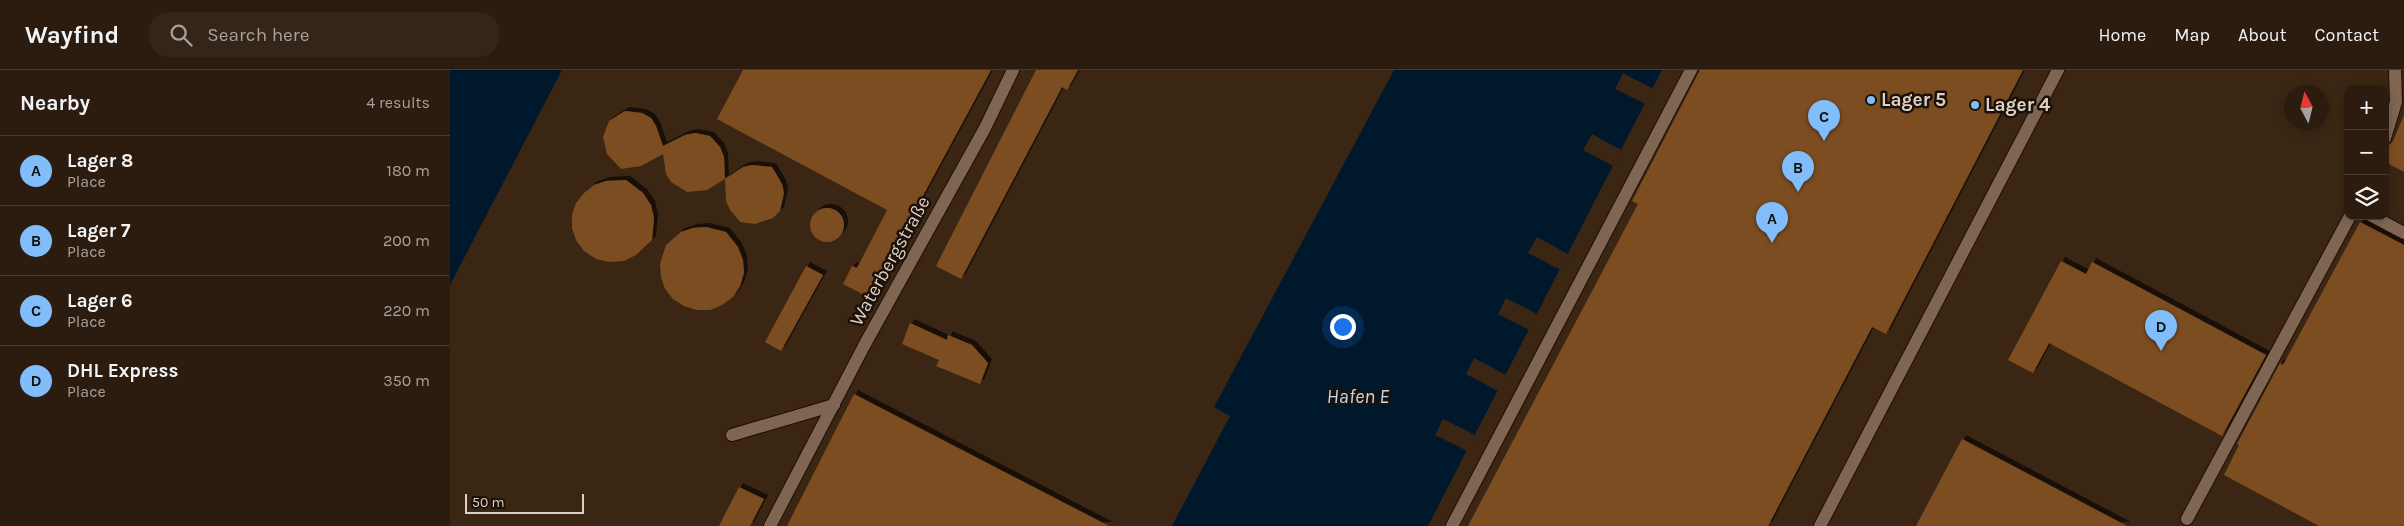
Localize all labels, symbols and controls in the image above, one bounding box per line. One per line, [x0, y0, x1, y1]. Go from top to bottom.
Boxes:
search box [149, 12, 499, 57]
text: Wayfind [25, 21, 119, 49]
icon: search [167, 21, 195, 49]
text: Search here [207, 24, 309, 46]
text: Home [2098, 24, 2146, 46]
text: Map [2174, 24, 2210, 46]
text: About [2238, 24, 2287, 46]
text: Contact [2315, 24, 2379, 46]
north arrow [2284, 85, 2329, 130]
map controls [2344, 85, 2389, 220]
button: + [2344, 85, 2389, 130]
place label: Lager 5 [1881, 89, 1946, 111]
text: Nearby [20, 91, 90, 115]
text: 4 results [366, 93, 430, 112]
marker: Lager 5 [1865, 94, 1877, 106]
place label: Lager 4 [1985, 94, 2051, 116]
marker: Lager 4 [1969, 99, 1981, 111]
pin: C [1808, 100, 1840, 141]
button: − [2344, 130, 2389, 175]
text: Lager 8 [67, 150, 133, 172]
pin: B [1782, 151, 1814, 192]
text: A [31, 161, 41, 180]
text: 180 m [387, 161, 430, 180]
text: Place [67, 172, 106, 191]
button: layers [2344, 175, 2389, 220]
street label: Waterbergstraße [845, 192, 935, 330]
pin: A [1756, 202, 1788, 243]
text: Lager 7 [67, 220, 130, 242]
text: B [31, 231, 41, 250]
text: 200 m [383, 231, 430, 250]
text: Place [67, 242, 106, 261]
text: Lager 6 [67, 290, 132, 312]
text: C [31, 301, 41, 320]
text: 220 m [383, 301, 430, 320]
pin: D [2145, 310, 2177, 351]
text: Place [67, 312, 106, 331]
your location [1330, 314, 1356, 340]
text: DHL Express [67, 360, 178, 382]
text: D [31, 371, 41, 390]
text: 350 m [383, 371, 430, 390]
text: Place [67, 382, 106, 401]
water label: Hafen E [1327, 385, 1389, 408]
scale bar [465, 491, 584, 514]
text: 50 m [472, 494, 505, 511]

